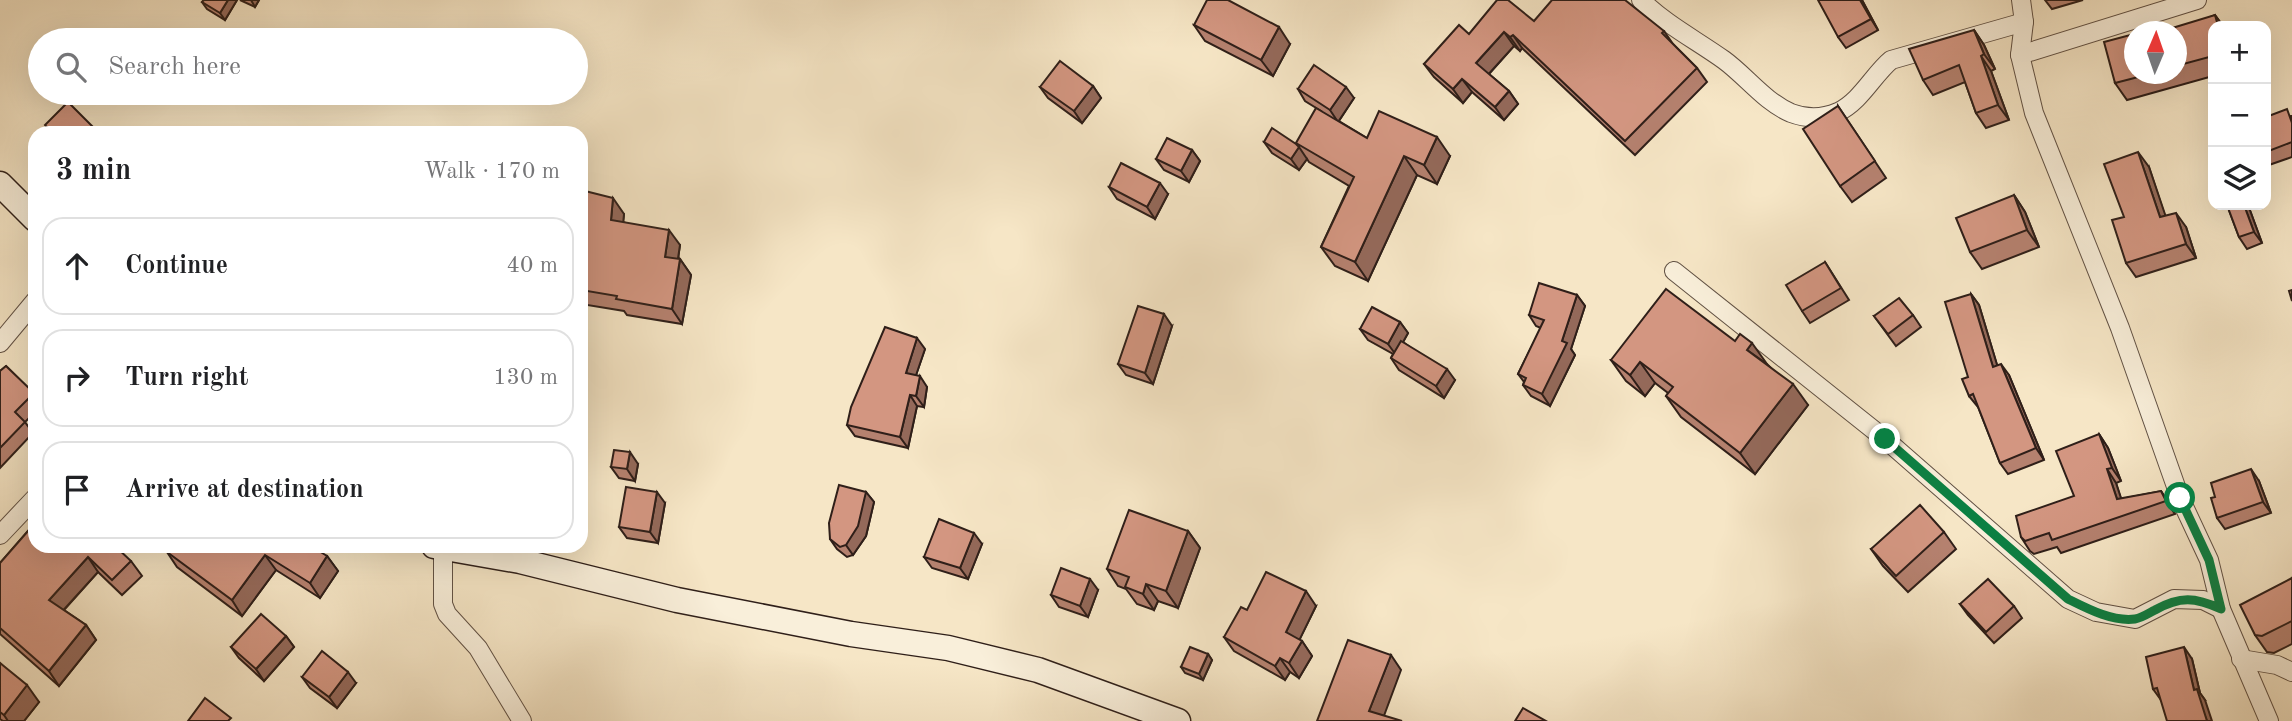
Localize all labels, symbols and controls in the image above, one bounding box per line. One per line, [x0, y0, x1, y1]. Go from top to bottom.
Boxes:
north arrow [2124, 21, 2187, 84]
map controls [2208, 21, 2271, 210]
button: + [2208, 21, 2271, 84]
search box [28, 28, 588, 105]
icon: search [52, 48, 90, 86]
text: Search here [108, 54, 241, 80]
button: − [2208, 84, 2271, 147]
button: layers [2208, 147, 2271, 210]
text: 3 min [56, 156, 131, 186]
text: Walk · 170 m [424, 160, 560, 183]
icon: ahead [58, 247, 96, 285]
text: Continue [125, 253, 228, 279]
text: 40 m [507, 254, 558, 277]
icon: right [58, 359, 96, 397]
text: Turn right [125, 365, 248, 391]
text: 130 m [493, 366, 558, 389]
route end [1869, 423, 1900, 454]
icon: arrive [58, 471, 96, 509]
text: Arrive at destination [125, 477, 364, 503]
route start [2164, 482, 2195, 513]

